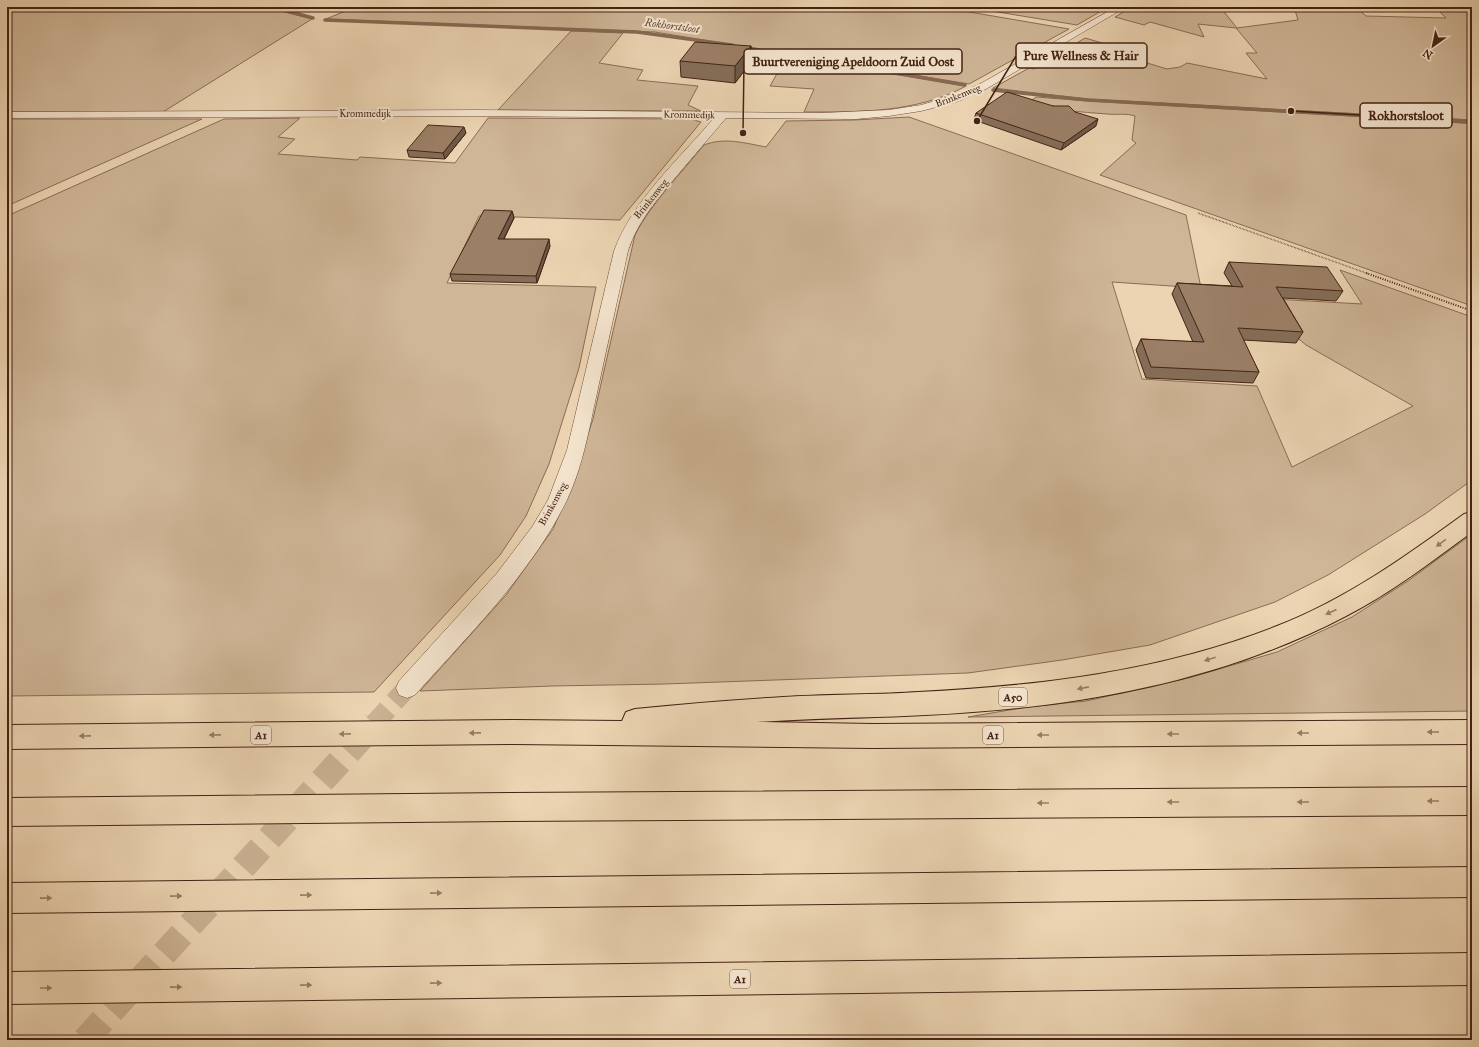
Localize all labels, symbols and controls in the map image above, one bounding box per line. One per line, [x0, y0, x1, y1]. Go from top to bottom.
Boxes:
water label: Rokhorstsloot [643, 16, 701, 36]
north arrow [1413, 26, 1453, 66]
callout: Pure Wellness & Hair [1016, 43, 1147, 68]
text: N [1420, 46, 1435, 62]
text: Pure Wellness & Hair [1023, 48, 1140, 64]
callout: Buurtvereniging Apeldoorn Zuid Oost [744, 49, 962, 74]
text: Buurtvereniging Apeldoorn Zuid Oost [752, 54, 954, 70]
street label: Brinkenweg [934, 82, 983, 110]
callout: Rokhorstsloot [1360, 103, 1452, 128]
street label: Krommedijk [339, 108, 391, 120]
text: Rokhorstsloot [1368, 108, 1444, 124]
street label: Krommedijk [663, 109, 715, 121]
street label: Brinkenweg [631, 176, 671, 221]
street label: Brinkenweg [536, 480, 570, 528]
one-way arrow [1435, 539, 1446, 547]
one-way arrow [1325, 609, 1337, 615]
one-way arrow [1203, 656, 1215, 662]
one-way arrow [1077, 686, 1089, 692]
road number: A50 [999, 688, 1027, 706]
road number: A1 [251, 726, 271, 744]
road number: A1 [983, 726, 1003, 744]
one-way arrow [1426, 729, 1439, 735]
one-way arrow [468, 730, 481, 736]
one-way arrow [1296, 730, 1309, 736]
one-way arrow [338, 731, 351, 737]
one-way arrow [1166, 731, 1179, 737]
one-way arrow [208, 732, 221, 738]
one-way arrow [1036, 732, 1049, 738]
one-way arrow [79, 733, 91, 740]
one-way arrow [1426, 798, 1439, 804]
one-way arrow [1166, 799, 1179, 805]
one-way arrow [1296, 799, 1309, 805]
one-way arrow [1036, 800, 1049, 806]
one-way arrow [430, 890, 442, 897]
one-way arrow [300, 892, 313, 898]
one-way arrow [170, 893, 183, 899]
one-way arrow [40, 894, 52, 901]
road number: A1 [730, 970, 750, 988]
one-way arrow [430, 980, 443, 986]
one-way arrow [300, 982, 313, 988]
one-way arrow [170, 984, 183, 990]
one-way arrow [40, 985, 53, 991]

